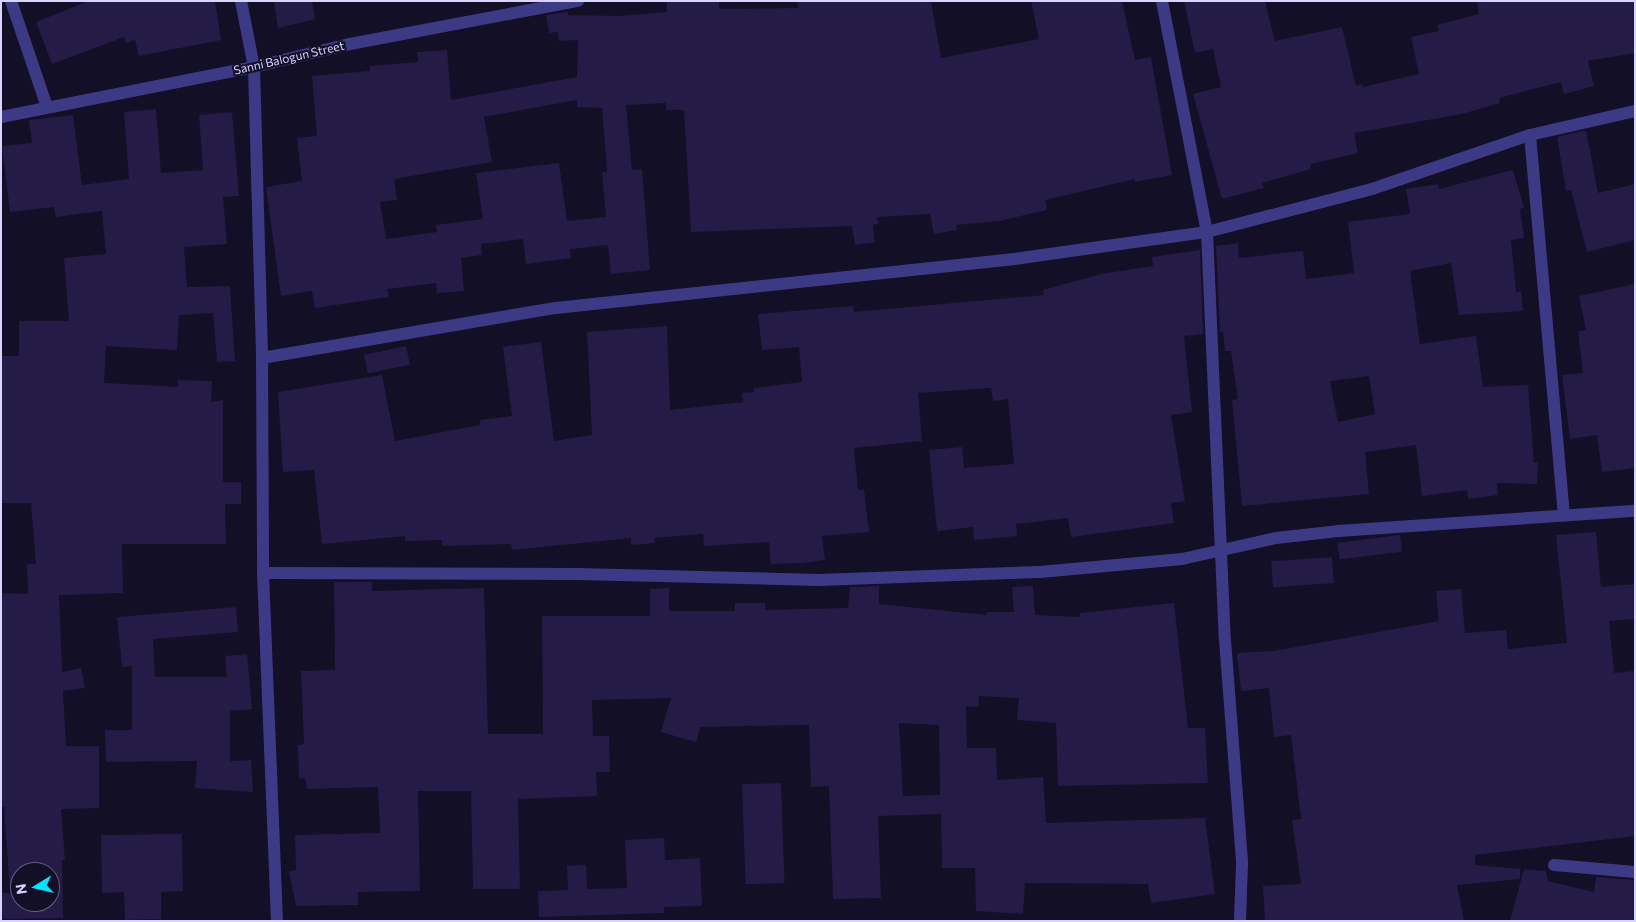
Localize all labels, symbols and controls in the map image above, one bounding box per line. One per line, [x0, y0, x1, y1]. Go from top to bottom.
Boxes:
street label: Sanni Balogun Street [232, 38, 346, 78]
north arrow [10, 862, 60, 912]
text: N [11, 883, 30, 896]

